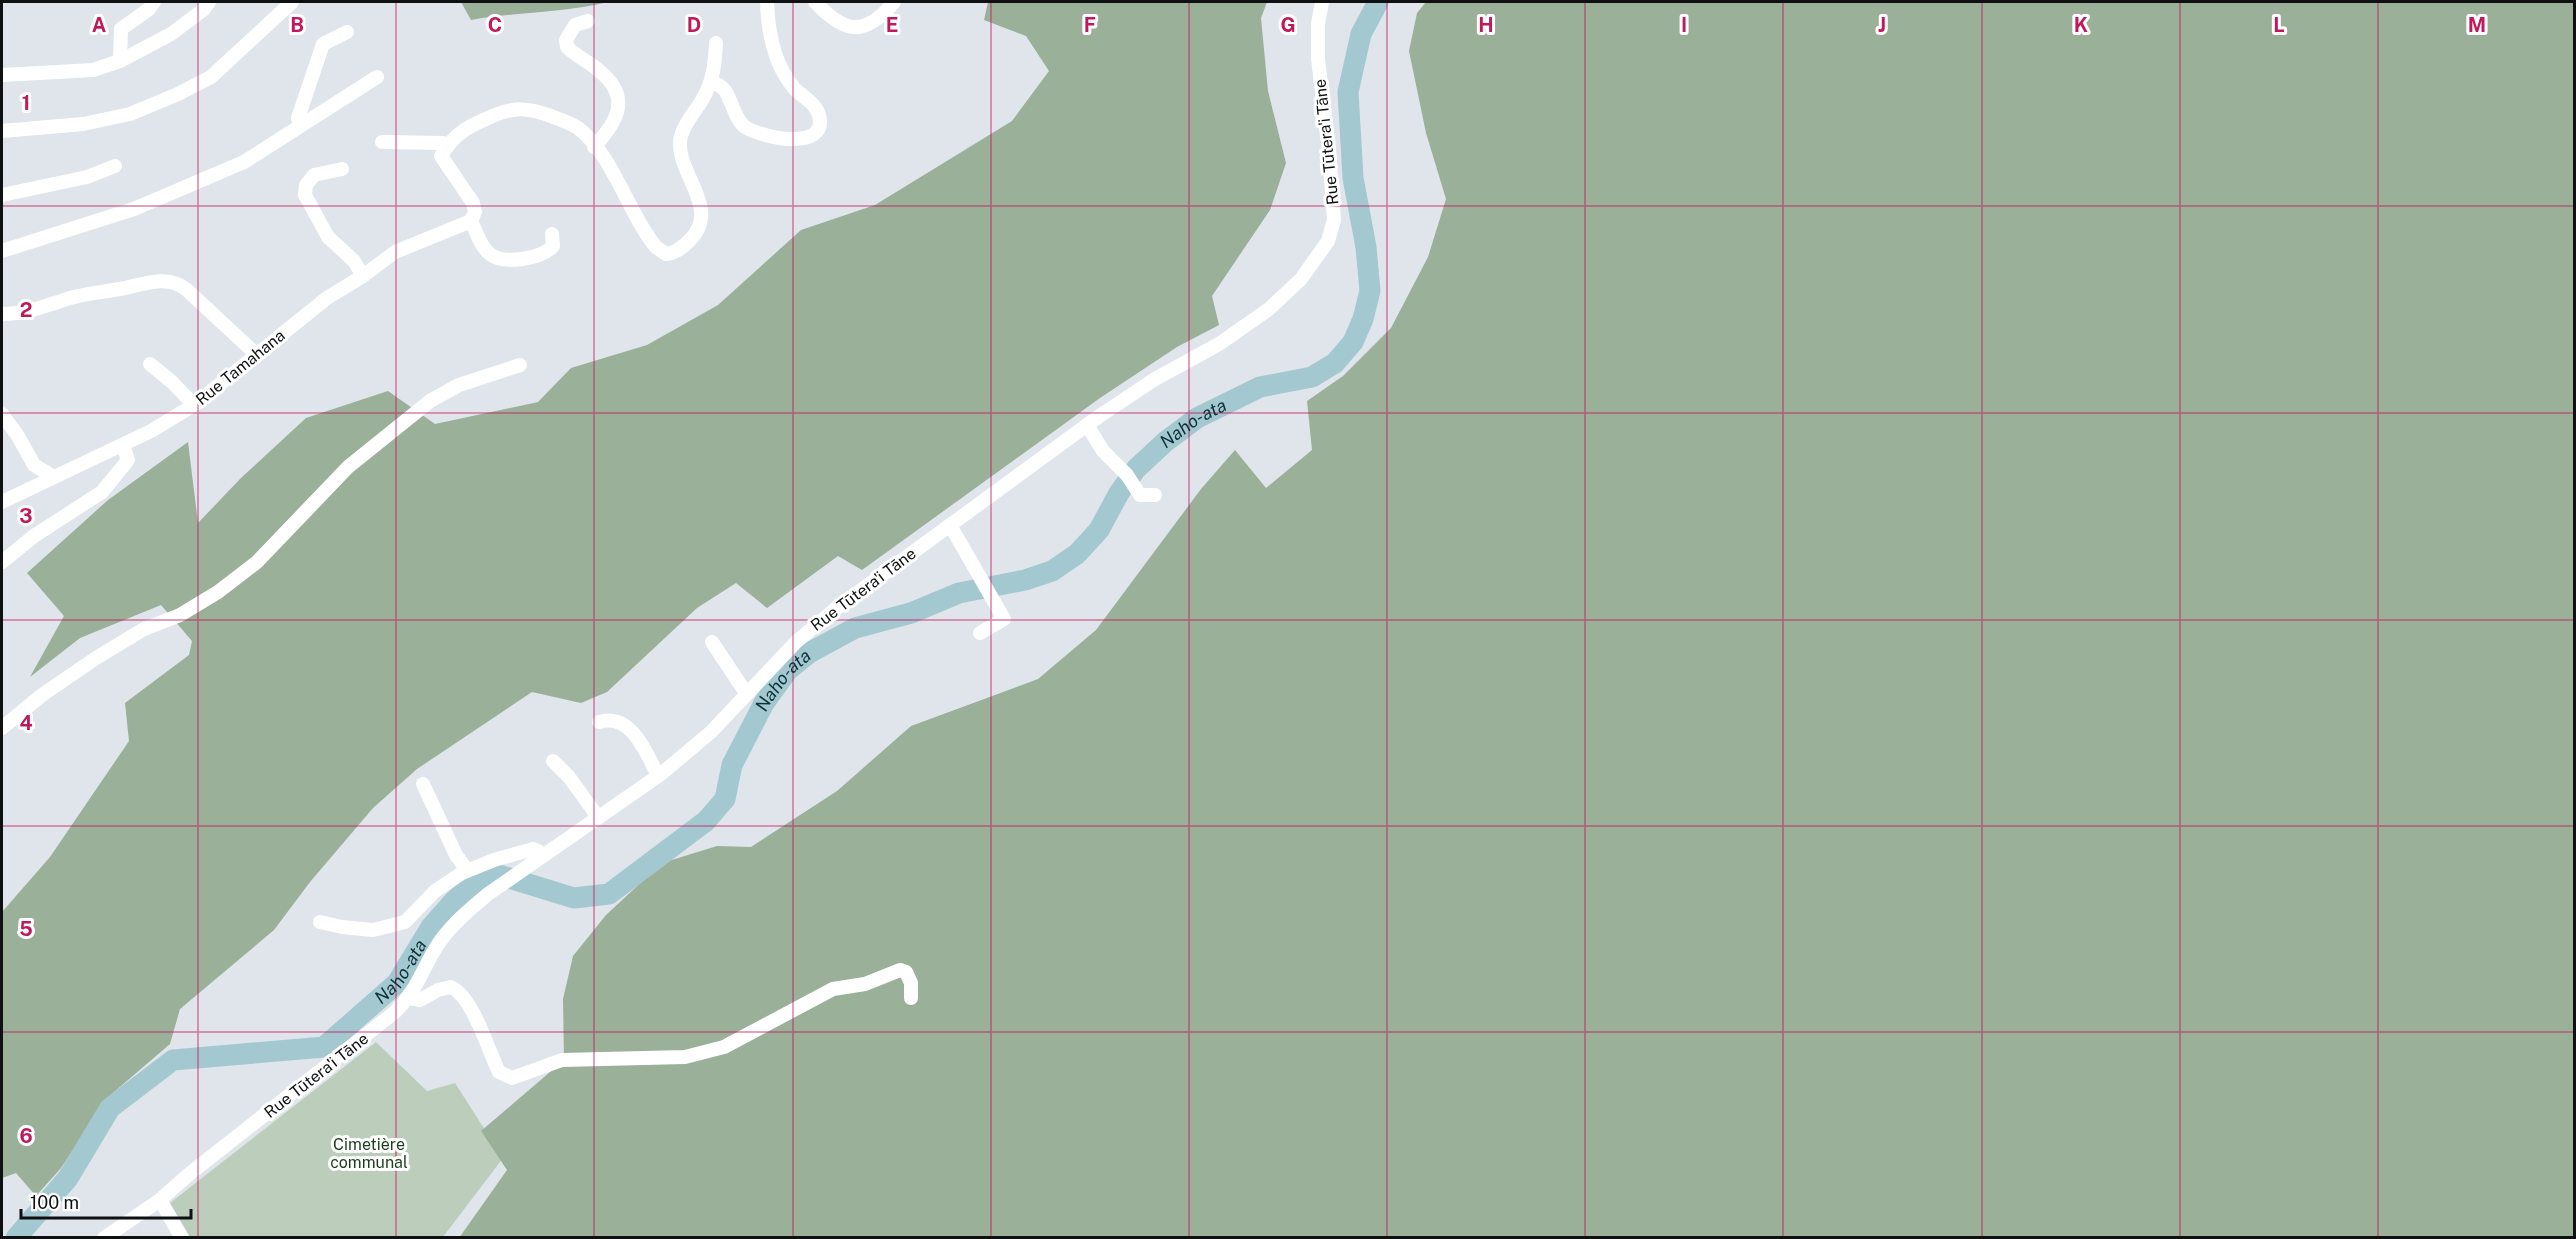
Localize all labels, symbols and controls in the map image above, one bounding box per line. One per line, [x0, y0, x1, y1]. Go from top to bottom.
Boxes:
text: A [92, 13, 106, 37]
text: B [290, 13, 304, 37]
text: C [488, 13, 502, 37]
text: D [687, 13, 701, 37]
text: E [886, 13, 898, 37]
text: F [1084, 13, 1096, 37]
text: G [1280, 13, 1296, 37]
text: H [1478, 13, 1494, 37]
text: I [1681, 13, 1687, 37]
text: J [1878, 13, 1886, 37]
text: K [2074, 13, 2088, 37]
text: L [2273, 13, 2285, 37]
text: M [2468, 13, 2486, 37]
street label: Rue Tūtera'i Tāne [1310, 78, 1343, 206]
text: 1 [22, 91, 30, 115]
text: 2 [20, 298, 32, 322]
street label: Rue Tamahana [192, 326, 289, 409]
water label: Naho-ata [1156, 394, 1230, 452]
text: 3 [19, 504, 33, 528]
street label: Rue Tūtera'i Tāne [807, 544, 920, 635]
water label: Naho-ata [751, 645, 815, 714]
text: 4 [19, 711, 33, 735]
text: 5 [19, 917, 33, 941]
water label: Naho-ata [370, 936, 431, 1008]
street label: Rue Tūtera'i Tāne [261, 1029, 372, 1122]
text: 6 [19, 1124, 33, 1148]
park label: Cimetière communal [330, 1135, 408, 1172]
scale bar [21, 1182, 190, 1220]
text: 100 m [30, 1192, 79, 1213]

